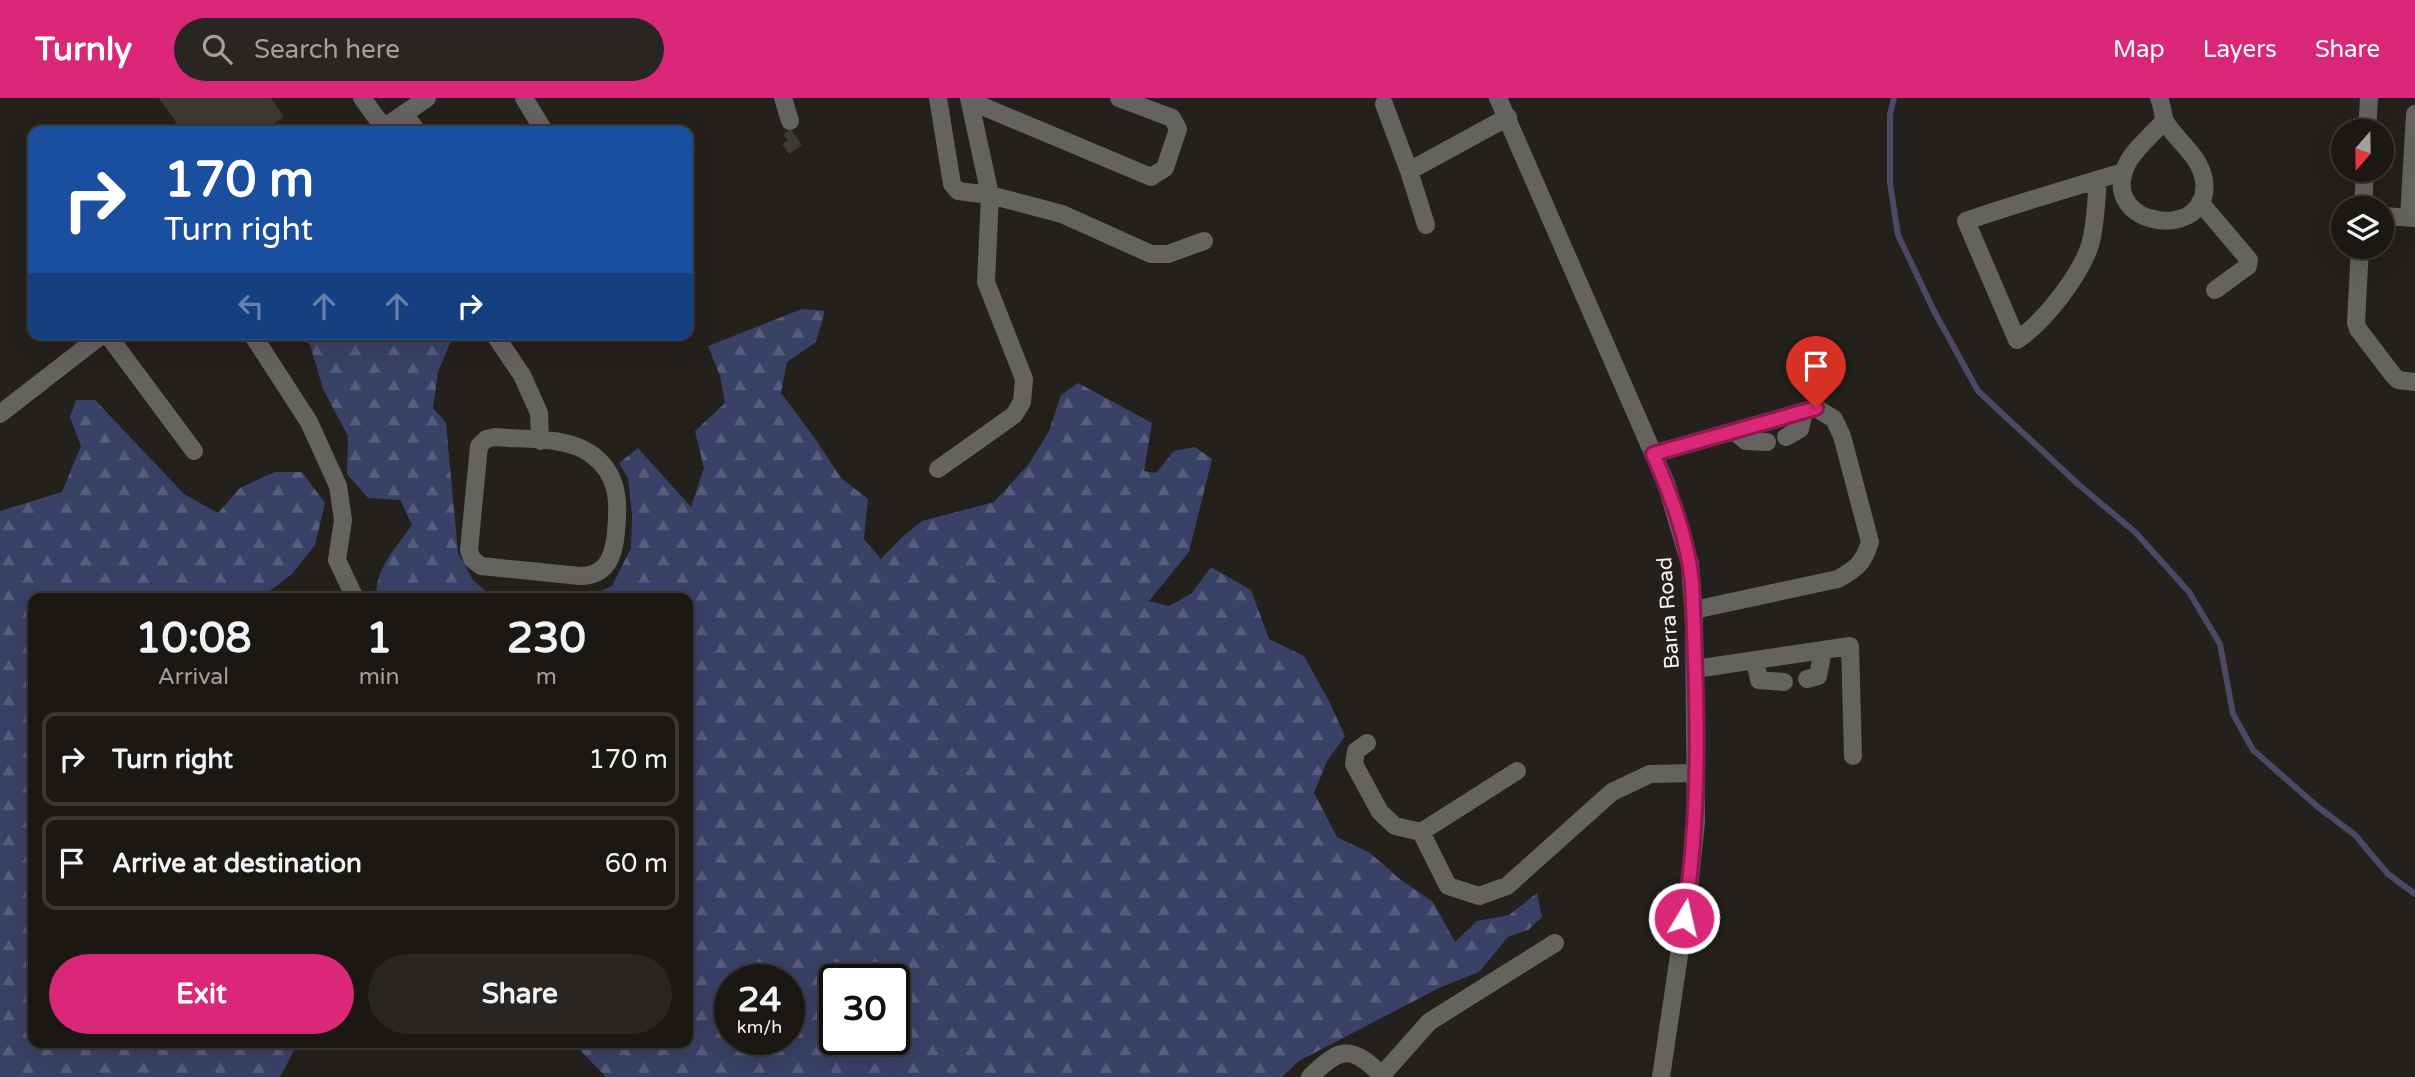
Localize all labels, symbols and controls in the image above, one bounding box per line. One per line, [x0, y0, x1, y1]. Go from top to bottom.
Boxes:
search box [174, 18, 664, 81]
text: Turnly [35, 30, 132, 69]
icon: search [198, 30, 236, 68]
text: Search here [254, 34, 400, 65]
text: Map [2113, 35, 2165, 64]
text: Layers [2203, 35, 2277, 64]
text: Share [2315, 35, 2380, 64]
north arrow [2331, 119, 2394, 182]
map controls [2331, 119, 2394, 259]
text: 170 m [164, 151, 314, 210]
icon: right [49, 154, 140, 245]
button: layers [2331, 196, 2394, 259]
text: Turn right [164, 211, 313, 249]
icon: left [232, 287, 270, 325]
icon: ahead [305, 287, 343, 325]
icon: ahead [378, 287, 416, 325]
icon: right [451, 287, 489, 325]
pin [1786, 336, 1846, 408]
icon: arrive [1797, 347, 1835, 385]
street label: Barra Road [1652, 556, 1685, 670]
text: 10:08 [135, 613, 252, 664]
text: 1 [366, 613, 392, 664]
text: 230 [507, 613, 586, 664]
text: Arrival [158, 663, 229, 691]
text: min [359, 663, 400, 691]
text: m [536, 663, 557, 691]
icon: right [53, 740, 91, 778]
text: Turn right [112, 744, 233, 775]
text: 170 m [588, 744, 668, 775]
icon: arrive [53, 844, 91, 882]
text: Arrive at destination [112, 848, 362, 879]
text: 60 m [605, 848, 668, 879]
position arrow [1647, 881, 1721, 955]
button: Exit [49, 954, 354, 1034]
button: Share [368, 954, 672, 1034]
speed limit sign: 30 [819, 964, 910, 1055]
text: 24 [738, 979, 781, 1021]
text: km/h [737, 1016, 782, 1038]

